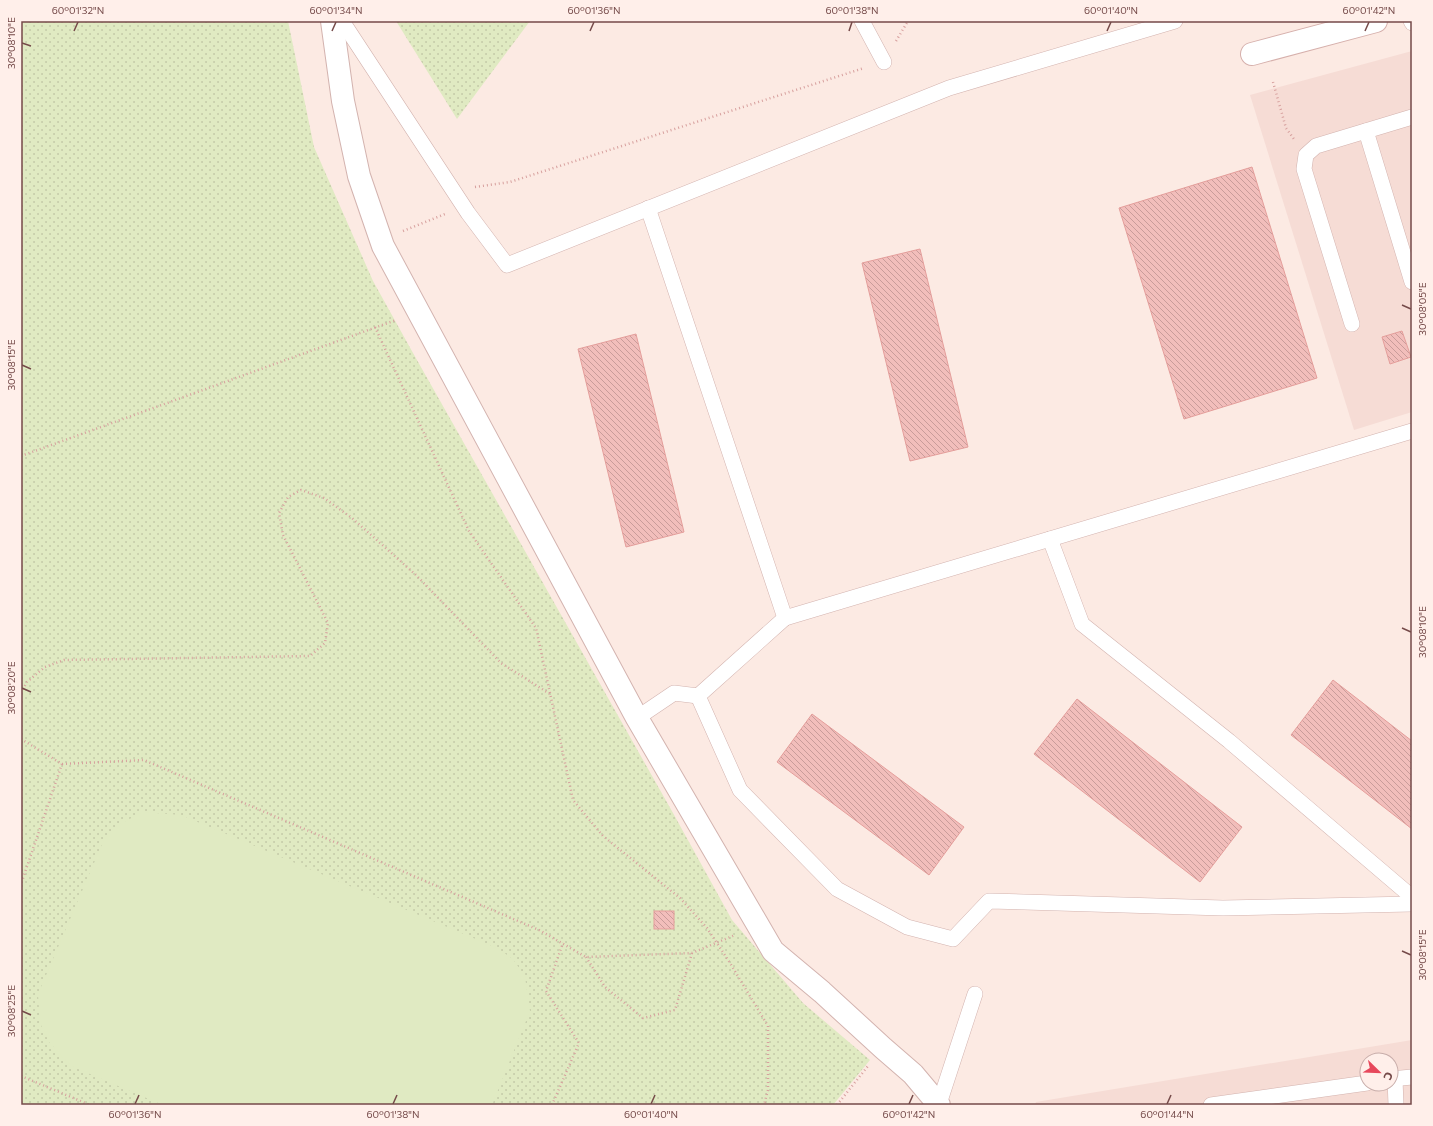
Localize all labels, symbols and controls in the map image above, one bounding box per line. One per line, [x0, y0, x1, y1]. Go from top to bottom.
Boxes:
text: 60°01'32"N [52, 4, 104, 16]
text: 60°01'34"N [309, 4, 363, 16]
text: 60°01'36"N [567, 4, 621, 16]
text: 60°01'38"N [825, 4, 879, 16]
text: 60°01'40"N [1084, 4, 1138, 16]
text: 60°01'42"N [1343, 4, 1395, 16]
text: 30°08'10"E [5, 17, 17, 69]
text: 30°08'05"E [1416, 282, 1428, 336]
text: 30°08'15"E [5, 339, 17, 391]
text: 30°08'10"E [1416, 606, 1428, 658]
text: 30°08'20"E [5, 661, 17, 715]
text: 30°08'15"E [1416, 929, 1428, 981]
text: 30°08'25"E [5, 985, 17, 1037]
north arrow [1359, 1052, 1399, 1092]
text: С [1381, 1070, 1396, 1083]
text: 60°01'36"N [108, 1108, 162, 1120]
text: 60°01'38"N [366, 1108, 420, 1120]
text: 60°01'40"N [624, 1108, 678, 1120]
text: 60°01'42"N [883, 1108, 935, 1120]
text: 60°01'44"N [1140, 1108, 1194, 1120]

